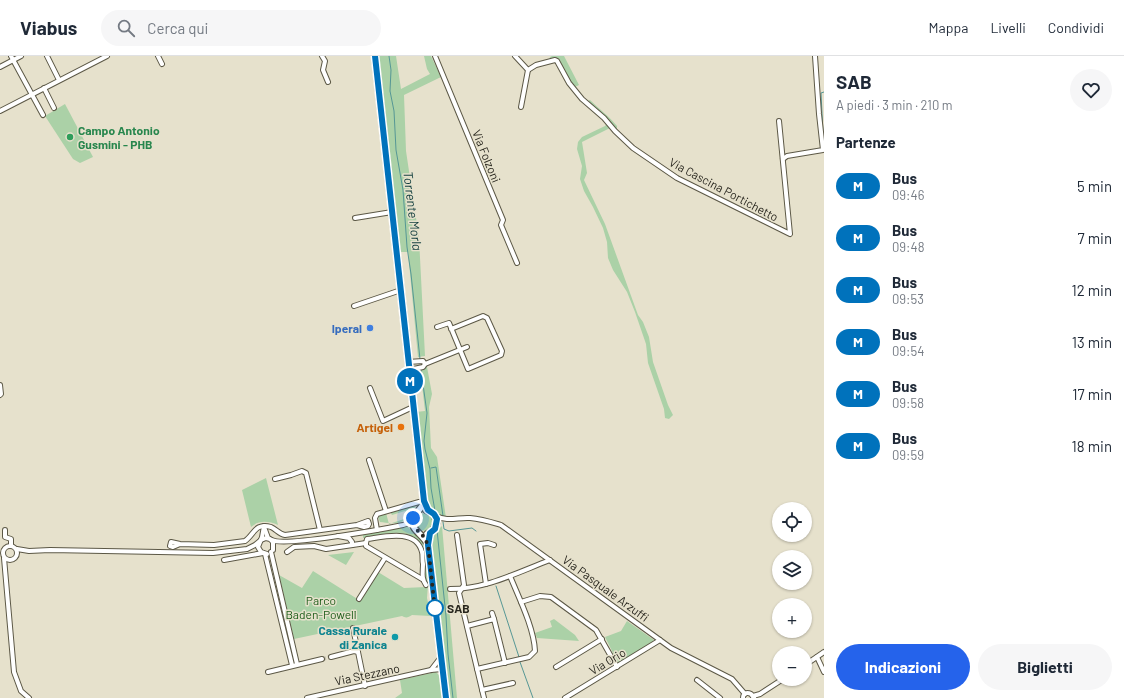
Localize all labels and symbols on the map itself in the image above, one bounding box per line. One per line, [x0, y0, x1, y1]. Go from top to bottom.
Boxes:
place label: Campo Antonio Gusmini - PHB [78, 123, 160, 151]
street label: Via Folzoni [470, 128, 504, 184]
marker: Campo Antonio Gusmini - PHB [65, 132, 75, 142]
street label: Via Cascina Portichetto [667, 154, 781, 224]
water label: Torrente Morla [400, 170, 426, 252]
place label: Iperal [332, 321, 362, 335]
marker: Iperal [365, 323, 375, 333]
line badge: M [397, 368, 423, 394]
place label: Artigel [357, 420, 393, 434]
marker: Artigel [396, 422, 406, 432]
your location [403, 508, 423, 528]
street label: Via Pasquale Arzuffi [560, 552, 652, 624]
park label: Parco Baden-Powell [285, 593, 357, 621]
marker: SAB [426, 599, 444, 617]
place label: SAB [447, 601, 470, 615]
place label: Cassa Rurale di Zanica [318, 623, 387, 651]
marker: Cassa Rurale di Zanica [390, 632, 400, 642]
street label: Via Orio [586, 645, 628, 677]
street label: Via Stezzano [333, 660, 401, 688]

